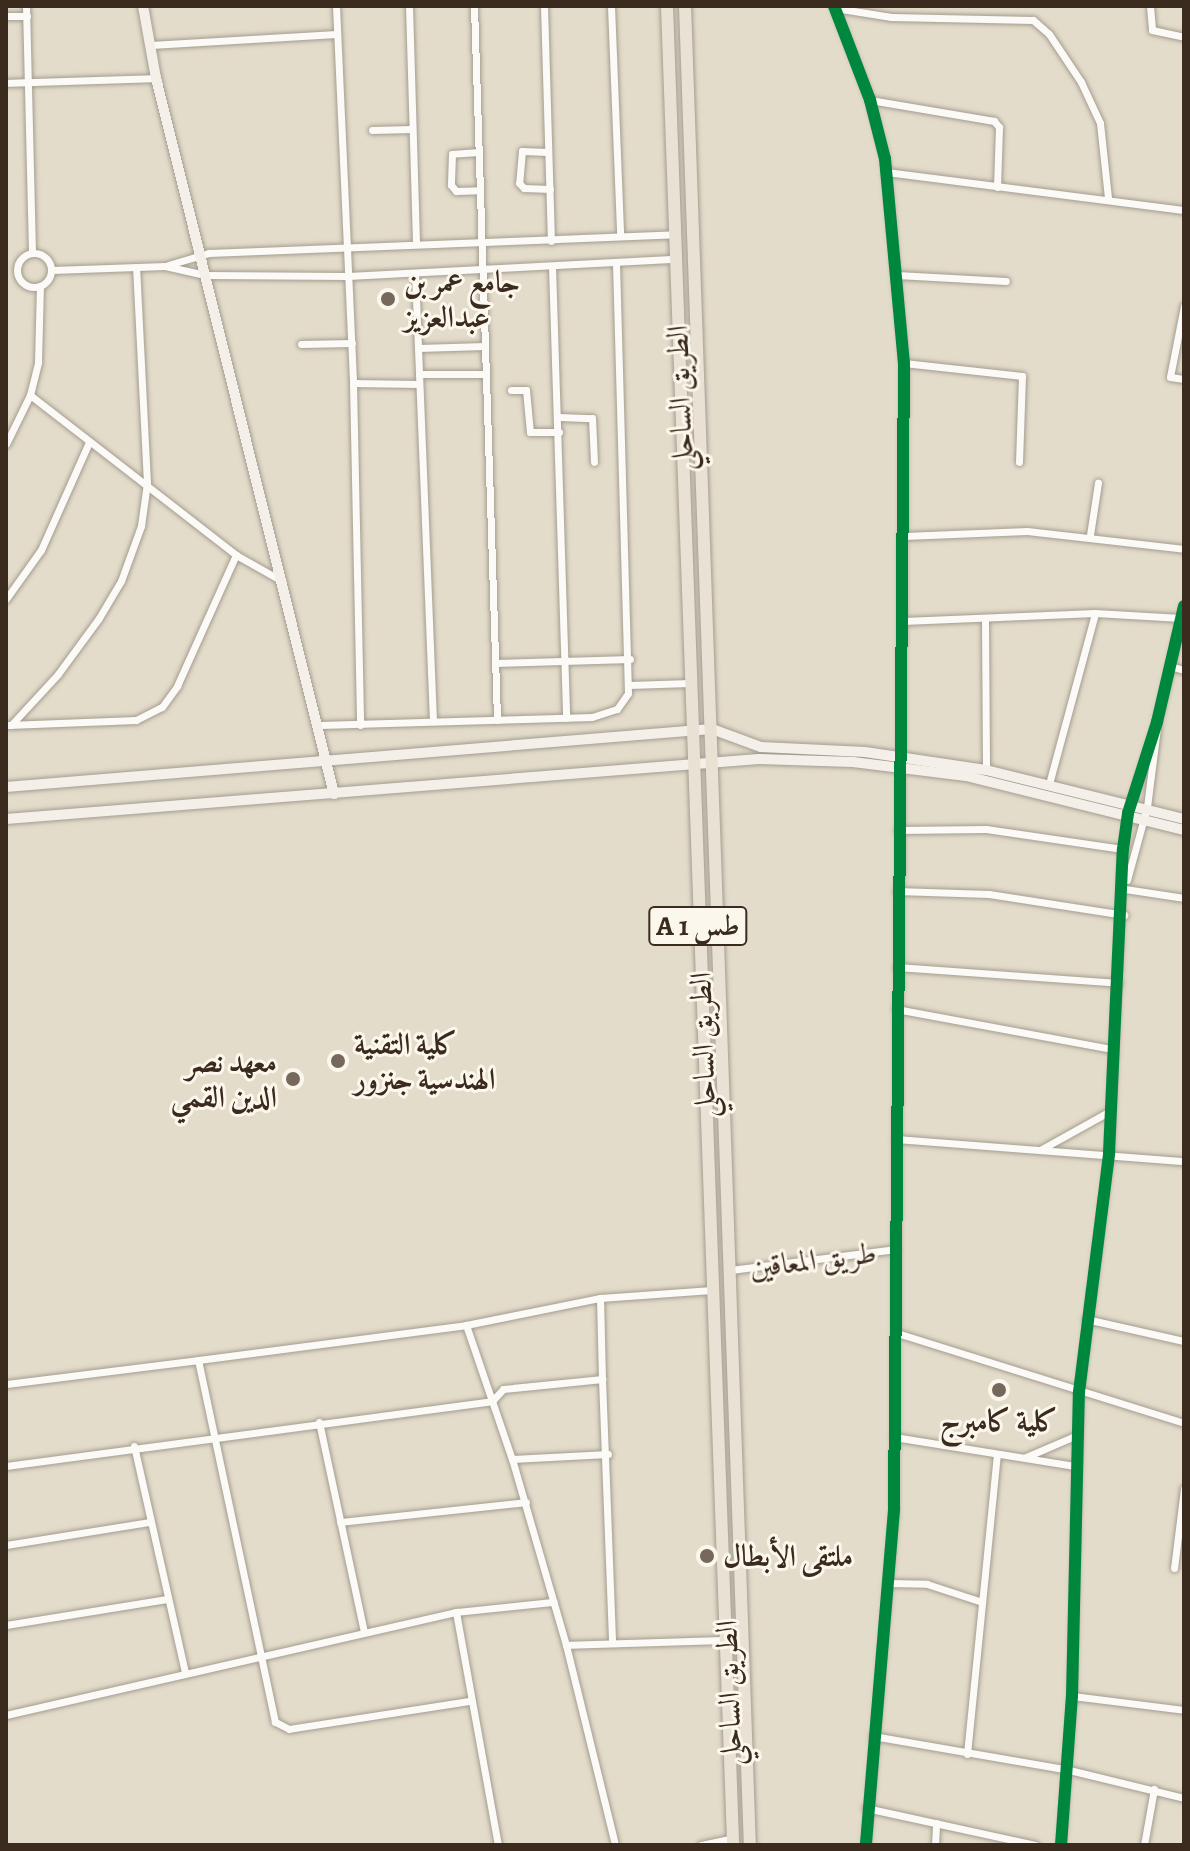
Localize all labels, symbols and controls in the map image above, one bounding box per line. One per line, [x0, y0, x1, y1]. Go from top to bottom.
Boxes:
place label: جامع عمر بن عبدالعزيز [404, 264, 520, 334]
marker: جامع عمر بن عبدالعزيز [379, 290, 397, 308]
street label: الطريق الساحلي [659, 324, 701, 472]
road number: A 1 طس [648, 902, 748, 950]
street label: الطريق الساحلي [682, 971, 724, 1119]
place label: كلية التقنية الهندسية جنزور [354, 1026, 495, 1096]
place label: معهد نصر الدين القمي [170, 1044, 277, 1114]
marker: كلية التقنية الهندسية جنزور [329, 1052, 347, 1070]
marker: معهد نصر الدين القمي [284, 1070, 302, 1088]
street label: طريق المعاقين [748, 1234, 878, 1286]
marker: كلية كامبرج [990, 1381, 1008, 1399]
place label: كلية كامبرج [940, 1403, 1058, 1439]
place label: ملتقى الأبطال [723, 1538, 853, 1574]
marker: ملتقى الأبطال [698, 1547, 716, 1565]
street label: الطريق الساحلي [708, 1619, 750, 1767]

